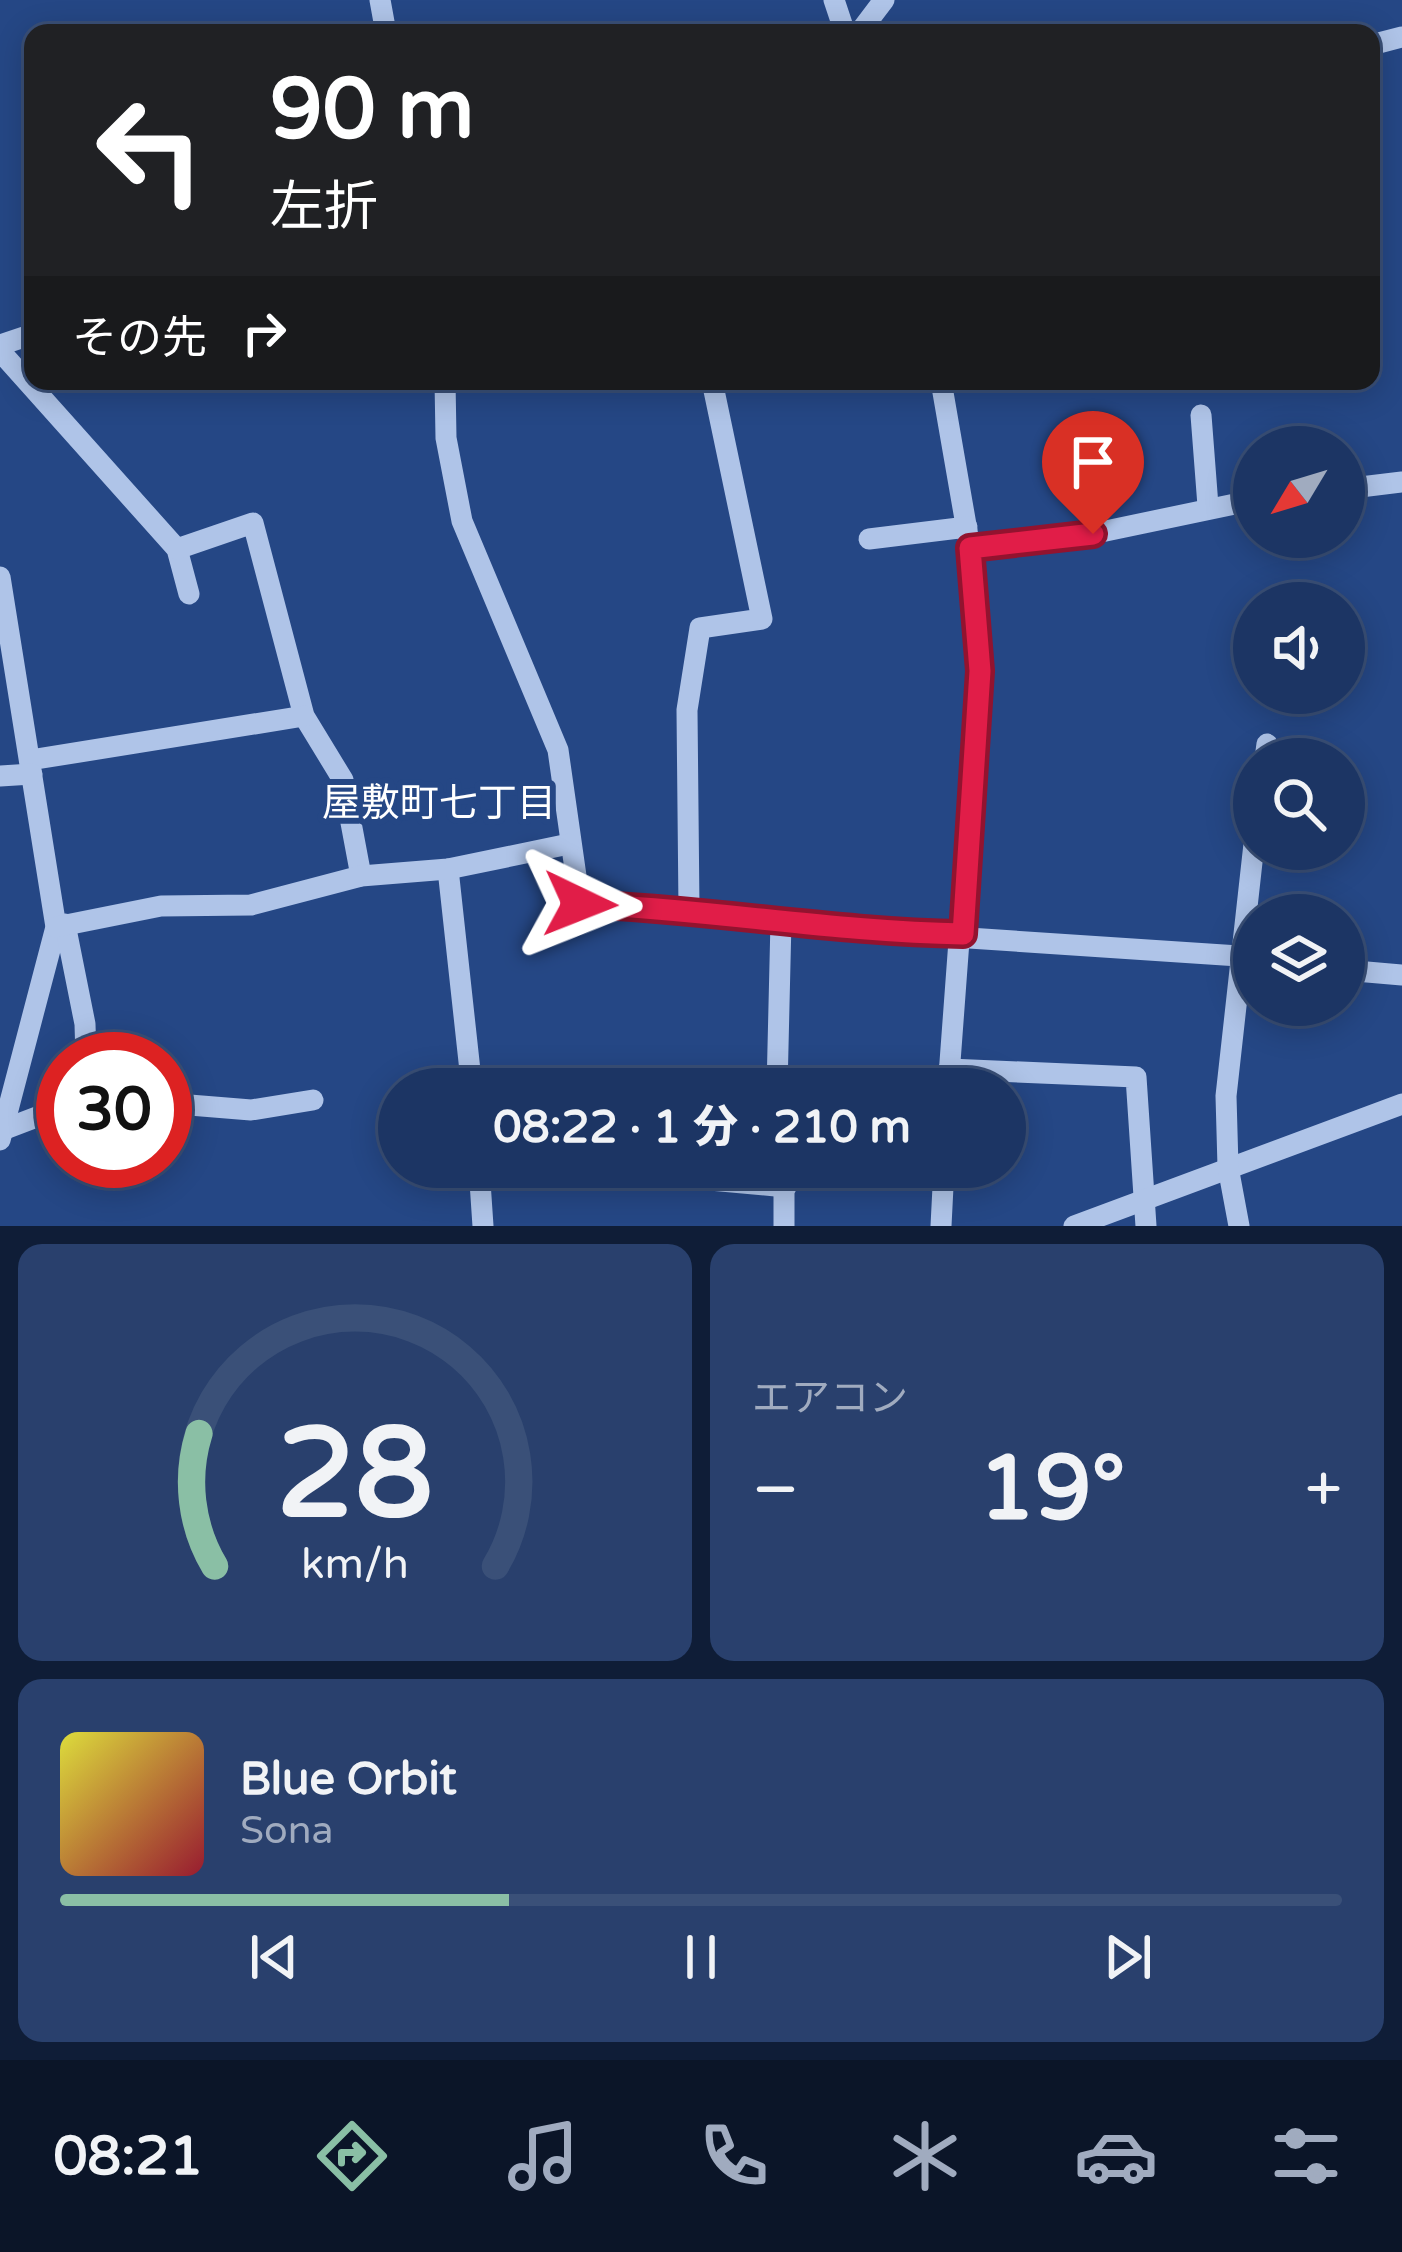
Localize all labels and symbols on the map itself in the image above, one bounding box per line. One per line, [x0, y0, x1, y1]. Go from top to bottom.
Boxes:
pin [1042, 411, 1144, 534]
north arrow [1233, 426, 1365, 558]
district label: 屋敷町七丁目 [322, 780, 556, 827]
position arrow [517, 841, 643, 967]
speed limit sign: 30 [36, 1032, 192, 1188]

